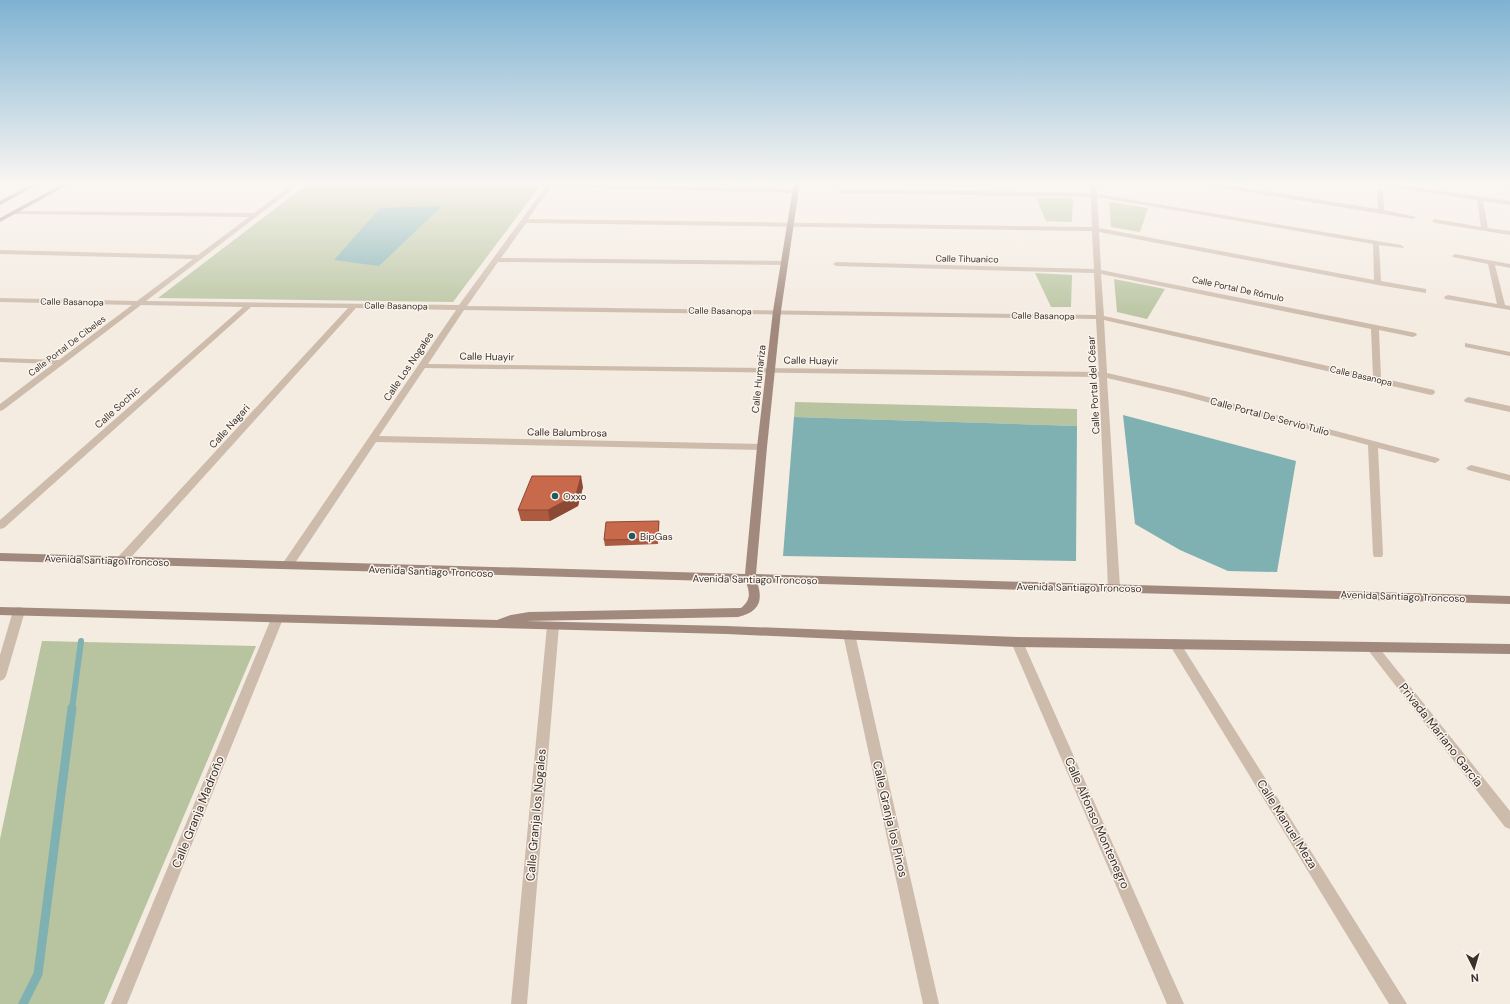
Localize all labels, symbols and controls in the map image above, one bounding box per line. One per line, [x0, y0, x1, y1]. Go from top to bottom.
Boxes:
street label: Calle Tihuanico [935, 252, 999, 266]
street label: Calle Portal De Rómulo [1191, 273, 1285, 305]
street label: Calle Basanopa [40, 295, 104, 309]
street label: Calle Basanopa [364, 299, 428, 313]
street label: Calle Basanopa [688, 304, 752, 318]
street label: Calle Basanopa [1011, 309, 1075, 323]
street label: Calle Portal De Cibeles [26, 313, 109, 379]
street label: Calle Los Nogales [380, 329, 436, 403]
street label: Calle Portal del César [1084, 335, 1103, 435]
street label: Calle Humariza [748, 344, 769, 414]
street label: Calle Huayir [459, 350, 515, 363]
street label: Calle Huayir [783, 354, 839, 367]
street label: Calle Basanopa [1329, 363, 1393, 389]
street label: Calle Sochic [92, 383, 143, 431]
street label: Calle Portal De Servio Tulio [1209, 394, 1331, 439]
street label: Calle Nagari [206, 402, 253, 451]
street label: Calle Balumbrosa [527, 425, 607, 440]
place label: Oxxo [563, 490, 586, 503]
marker: Oxxo [550, 491, 560, 501]
place label: BipGas [640, 530, 673, 543]
marker: BipGas [627, 531, 637, 541]
street label: Avenida Santiago Troncoso [44, 552, 170, 569]
street label: Avenida Santiago Troncoso [368, 563, 494, 580]
street label: Avenida Santiago Troncoso [692, 572, 818, 587]
street label: Avenida Santiago Troncoso [1016, 580, 1142, 595]
street label: Avenida Santiago Troncoso [1340, 588, 1466, 605]
street label: Privada Mariano García [1395, 680, 1487, 790]
street label: Calle Granja los Nogales [522, 748, 550, 882]
street label: Calle Granja Madroño [168, 754, 228, 870]
street label: Calle Alfonso Montenegro [1061, 755, 1133, 891]
street label: Calle Granja los Pinos [869, 759, 911, 879]
street label: Calle Manuel Meza [1253, 776, 1321, 872]
north arrow [1454, 948, 1494, 988]
text: N [1470, 971, 1479, 985]

